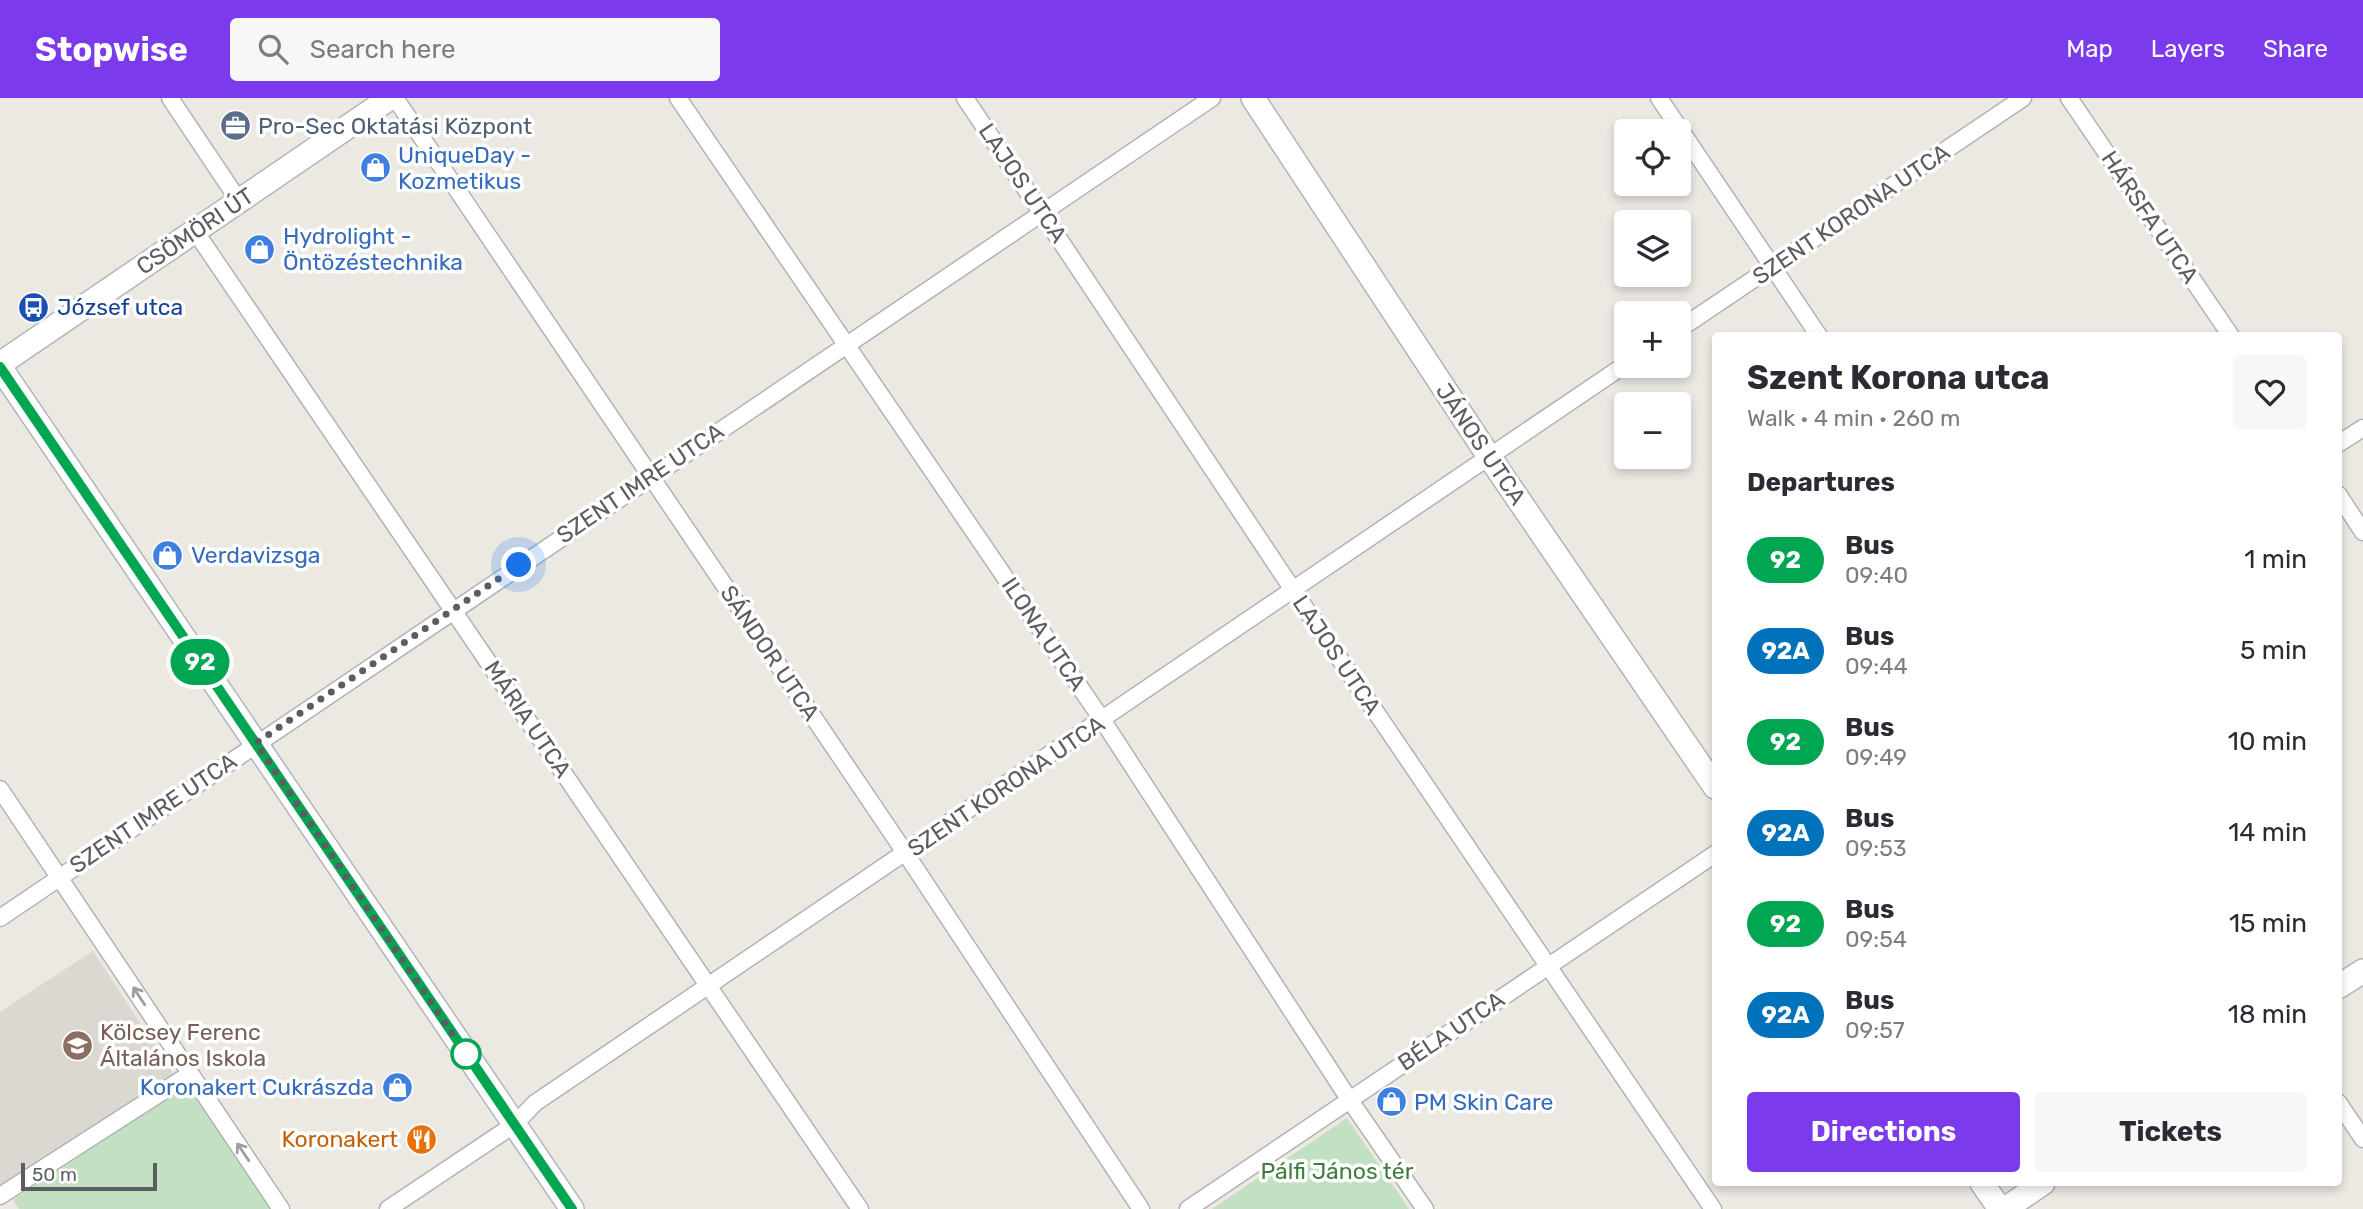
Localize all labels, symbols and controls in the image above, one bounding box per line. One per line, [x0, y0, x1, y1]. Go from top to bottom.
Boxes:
search box [230, 18, 720, 81]
text: Stopwise [35, 30, 188, 69]
icon: search [254, 30, 292, 68]
text: Search here [310, 34, 456, 65]
text: Map [2066, 35, 2113, 63]
text: Layers [2151, 35, 2225, 63]
text: Share [2263, 35, 2328, 63]
office icon: Pro-Sec Oktatási Központ [218, 109, 252, 143]
place label: Pro-Sec Oktatási Központ [258, 112, 532, 140]
street label: LAJOS UTCA [973, 118, 1073, 248]
map controls [1614, 119, 1691, 469]
button: locate [1614, 119, 1691, 196]
street label: SZENT KORONA UTCA [1747, 138, 1955, 290]
place label: UniqueDay - Kozmetikus [398, 141, 531, 195]
street label: HÁRSFA UTCA [2095, 145, 2205, 289]
shop icon: UniqueDay - Kozmetikus [358, 151, 392, 185]
street label: CSÖMÖRI ÚT [131, 182, 259, 280]
button: layers [1614, 210, 1691, 287]
place label: Hydrolight - Öntözéstechnika [283, 222, 463, 276]
shop icon: Hydrolight - Öntözéstechnika [243, 232, 277, 266]
bus stop icon: József utca [17, 290, 51, 324]
place label: József utca [57, 293, 183, 321]
button: + [1614, 301, 1691, 378]
button: heart [2233, 355, 2307, 429]
text: Szent Korona utca [1747, 358, 2049, 397]
street label: JÁNOS UTCA [1430, 378, 1532, 510]
button: − [1614, 392, 1691, 469]
text: Walk · 4 min · 260 m [1747, 404, 1961, 432]
street label: SZENT IMRE UTCA [551, 417, 729, 549]
text: Departures [1747, 467, 1895, 498]
text: Bus [1845, 530, 1894, 561]
shop icon: Verdavizsga [151, 538, 185, 572]
place label: Verdavizsga [191, 541, 321, 569]
text: 1 min [2244, 544, 2307, 575]
text: 92 [1770, 546, 1801, 574]
your location [501, 547, 536, 582]
text: 09:40 [1845, 561, 1908, 589]
street label: ILONA UTCA [996, 572, 1092, 696]
street label: SÁNDOR UTCA [714, 580, 826, 726]
street label: LAJOS UTCA [1287, 590, 1387, 720]
text: Bus [1845, 621, 1894, 652]
text: 5 min [2240, 635, 2307, 666]
text: 92A [1761, 637, 1810, 665]
line badge: 92 [168, 639, 232, 685]
text: 92 [185, 648, 215, 676]
text: 09:44 [1845, 652, 1908, 680]
street label: MÁRIA UTCA [479, 655, 577, 783]
street label: SZENT KORONA UTCA [902, 710, 1110, 862]
text: Bus [1845, 712, 1894, 743]
text: 10 min [2228, 726, 2307, 757]
text: 92 [1770, 728, 1801, 756]
text: 09:49 [1845, 743, 1907, 771]
street label: SZENT IMRE UTCA [64, 747, 242, 879]
text: Bus [1845, 803, 1894, 834]
text: 14 min [2228, 817, 2307, 848]
text: 92A [1761, 819, 1810, 847]
text: 09:53 [1845, 834, 1907, 862]
text: Bus [1845, 894, 1894, 925]
text: 15 min [2229, 908, 2307, 939]
text: 92 [1770, 910, 1801, 938]
text: 09:54 [1845, 925, 1907, 953]
street label: BÉLA UTCA [1392, 985, 1510, 1077]
text: Bus [1845, 985, 1894, 1016]
one-way arrow [131, 987, 146, 1006]
text: 18 min [2228, 999, 2307, 1030]
text: 92A [1761, 1001, 1810, 1029]
text: 09:57 [1845, 1016, 1905, 1044]
place label: Kölcsey Ferenc Általános Iskola [100, 1018, 266, 1072]
school or university icon: Kölcsey Ferenc Általános Iskola [60, 1028, 94, 1062]
unlabelled marker [451, 1039, 481, 1069]
shop icon: Koronakert Cukrászda [380, 1070, 414, 1104]
place label: Koronakert Cukrászda [140, 1073, 374, 1101]
shop icon: PM Skin Care [1374, 1085, 1408, 1119]
place label: PM Skin Care [1414, 1088, 1553, 1116]
button: Directions [1747, 1092, 2020, 1172]
button: Tickets [2034, 1092, 2307, 1172]
restaurant icon: Koronakert [404, 1122, 438, 1156]
place label: Koronakert [281, 1125, 398, 1153]
one-way arrow [235, 1143, 249, 1163]
park label: Pálfi János tér [1261, 1157, 1414, 1185]
scale bar [21, 1160, 158, 1192]
text: 50 m [32, 1163, 77, 1186]

